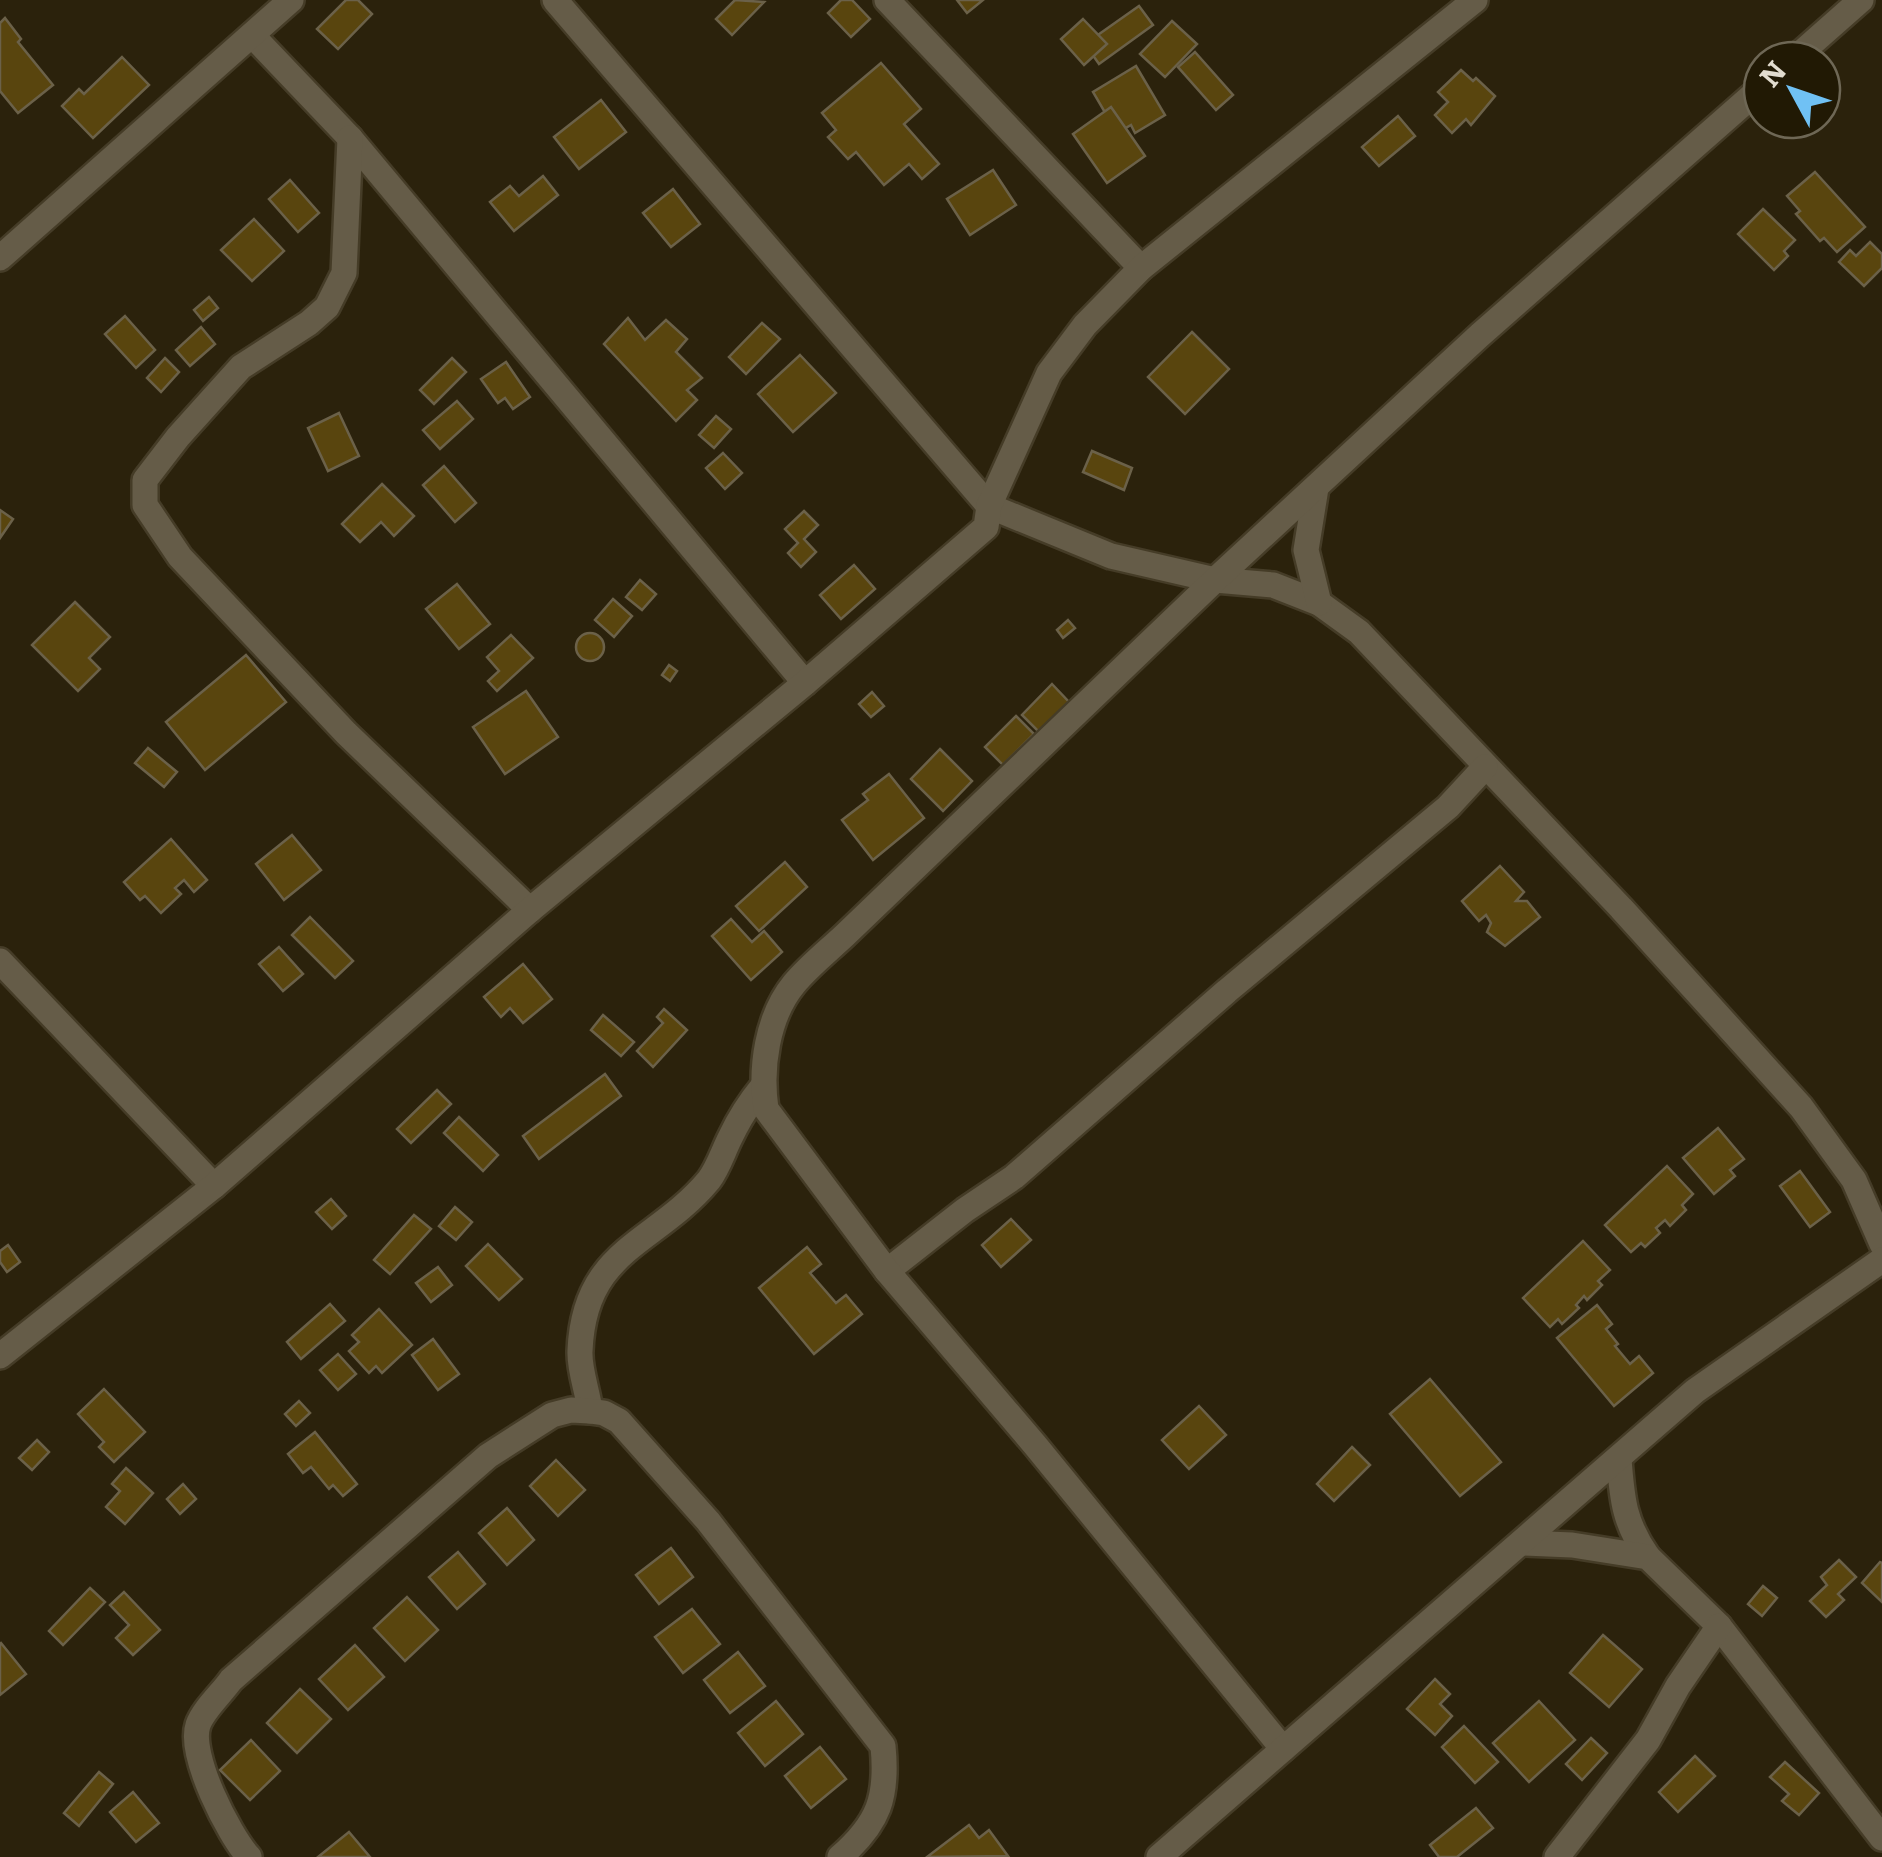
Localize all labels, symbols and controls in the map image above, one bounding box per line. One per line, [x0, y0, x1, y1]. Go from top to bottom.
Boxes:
north arrow [1742, 40, 1842, 140]
text: N [1748, 50, 1795, 95]

